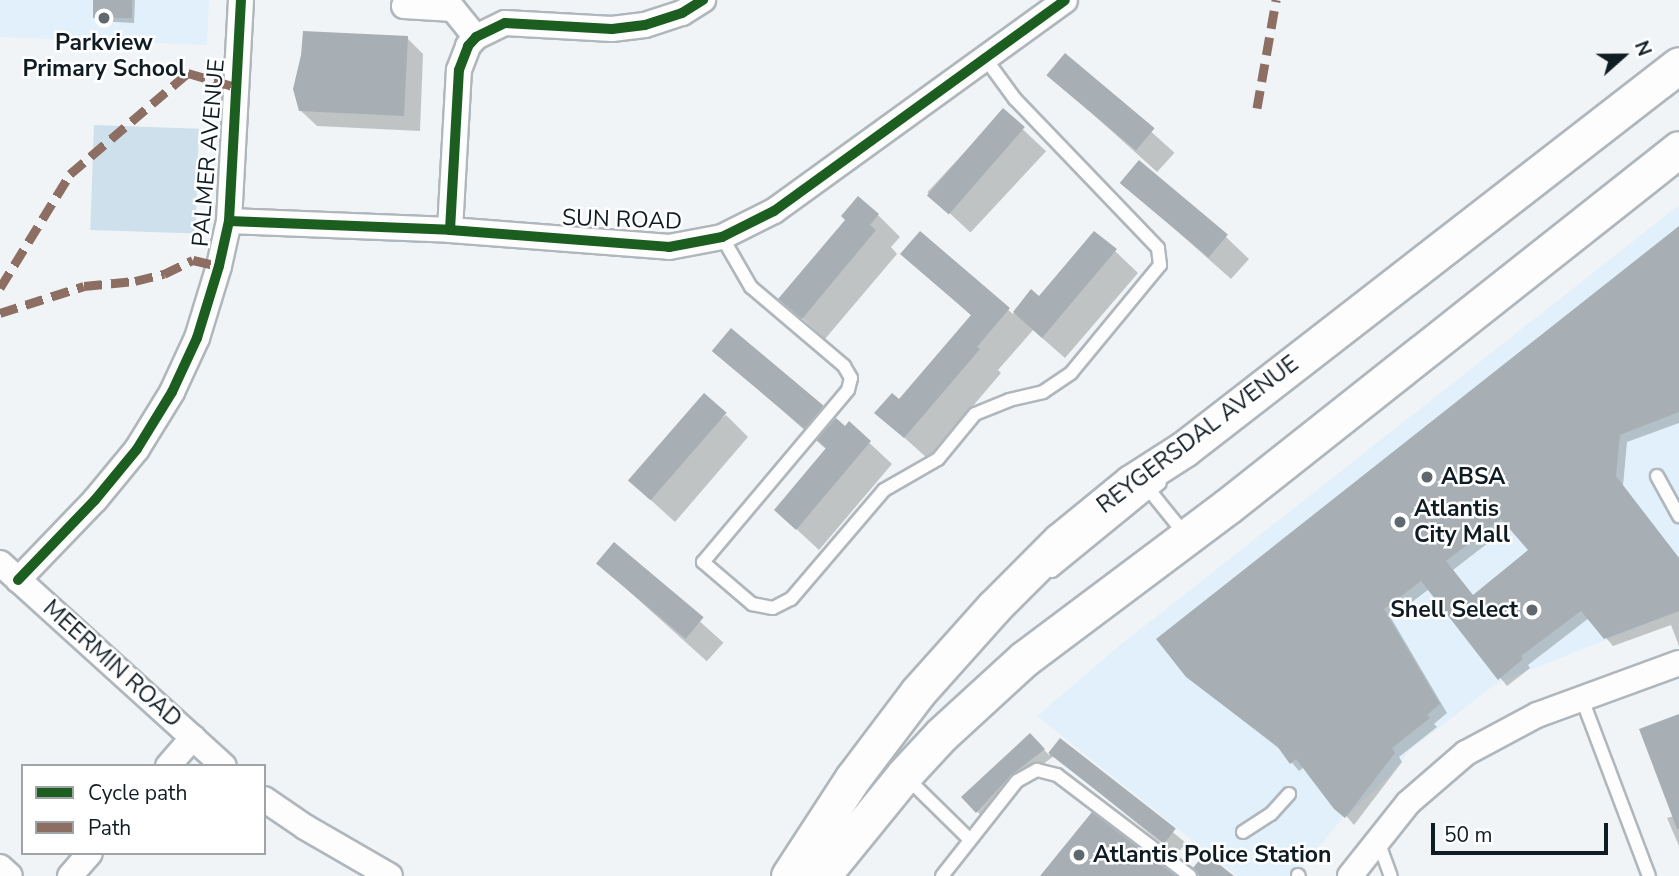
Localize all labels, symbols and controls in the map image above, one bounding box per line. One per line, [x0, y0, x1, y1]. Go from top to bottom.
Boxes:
marker: Parkview Primary School [96, 10, 112, 26]
north arrow [1588, 21, 1658, 91]
place label: Parkview Primary School [22, 29, 186, 83]
text: N [1628, 37, 1657, 60]
street label: PALMER AVENUE [187, 58, 231, 248]
street label: SUN ROAD [561, 204, 683, 236]
street label: REYGERSDAL AVENUE [1092, 350, 1304, 520]
place label: ABSA [1441, 463, 1505, 491]
marker: ABSA [1419, 469, 1435, 485]
place label: Atlantis City Mall [1414, 495, 1510, 549]
marker: Atlantis City Mall [1392, 514, 1408, 530]
street label: MEERMIN ROAD [37, 595, 187, 733]
place label: Shell Select [1390, 596, 1518, 624]
marker: Shell Select [1524, 602, 1540, 618]
legend [21, 764, 266, 855]
text: Cycle path [88, 779, 187, 807]
scale bar [1434, 810, 1611, 854]
text: Path [88, 814, 131, 842]
text: 50 m [1444, 821, 1493, 849]
place label: Atlantis Police Station [1093, 841, 1331, 869]
marker: Atlantis Police Station [1071, 847, 1087, 863]

